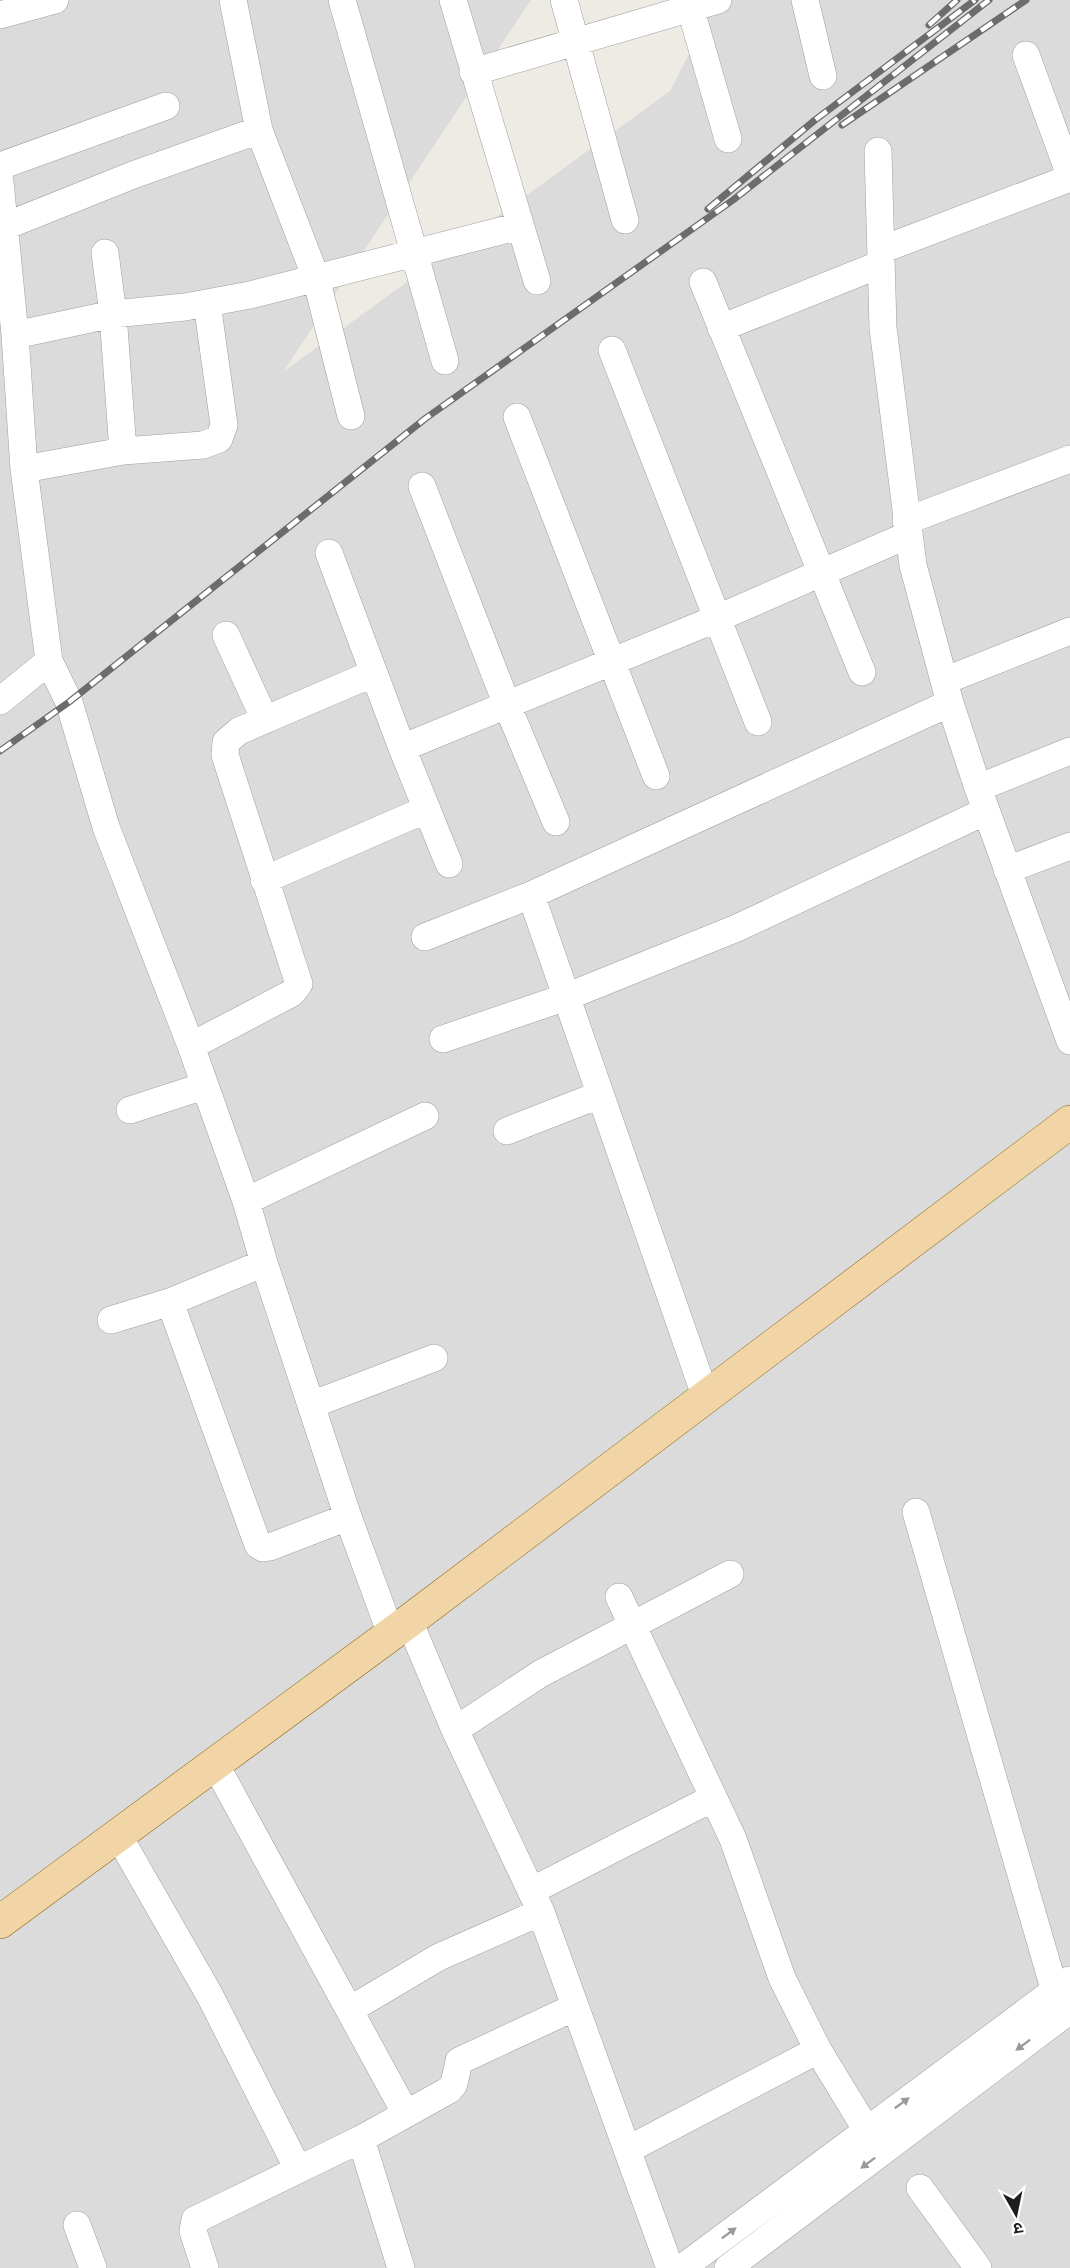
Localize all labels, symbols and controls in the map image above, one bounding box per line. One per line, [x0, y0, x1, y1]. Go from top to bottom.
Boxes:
one-way arrow [1016, 2039, 1031, 2051]
one-way arrow [894, 2098, 909, 2110]
one-way arrow [860, 2157, 875, 2169]
north arrow [986, 2184, 1046, 2244]
text: उ [1012, 2218, 1025, 2240]
one-way arrow [721, 2227, 737, 2239]

